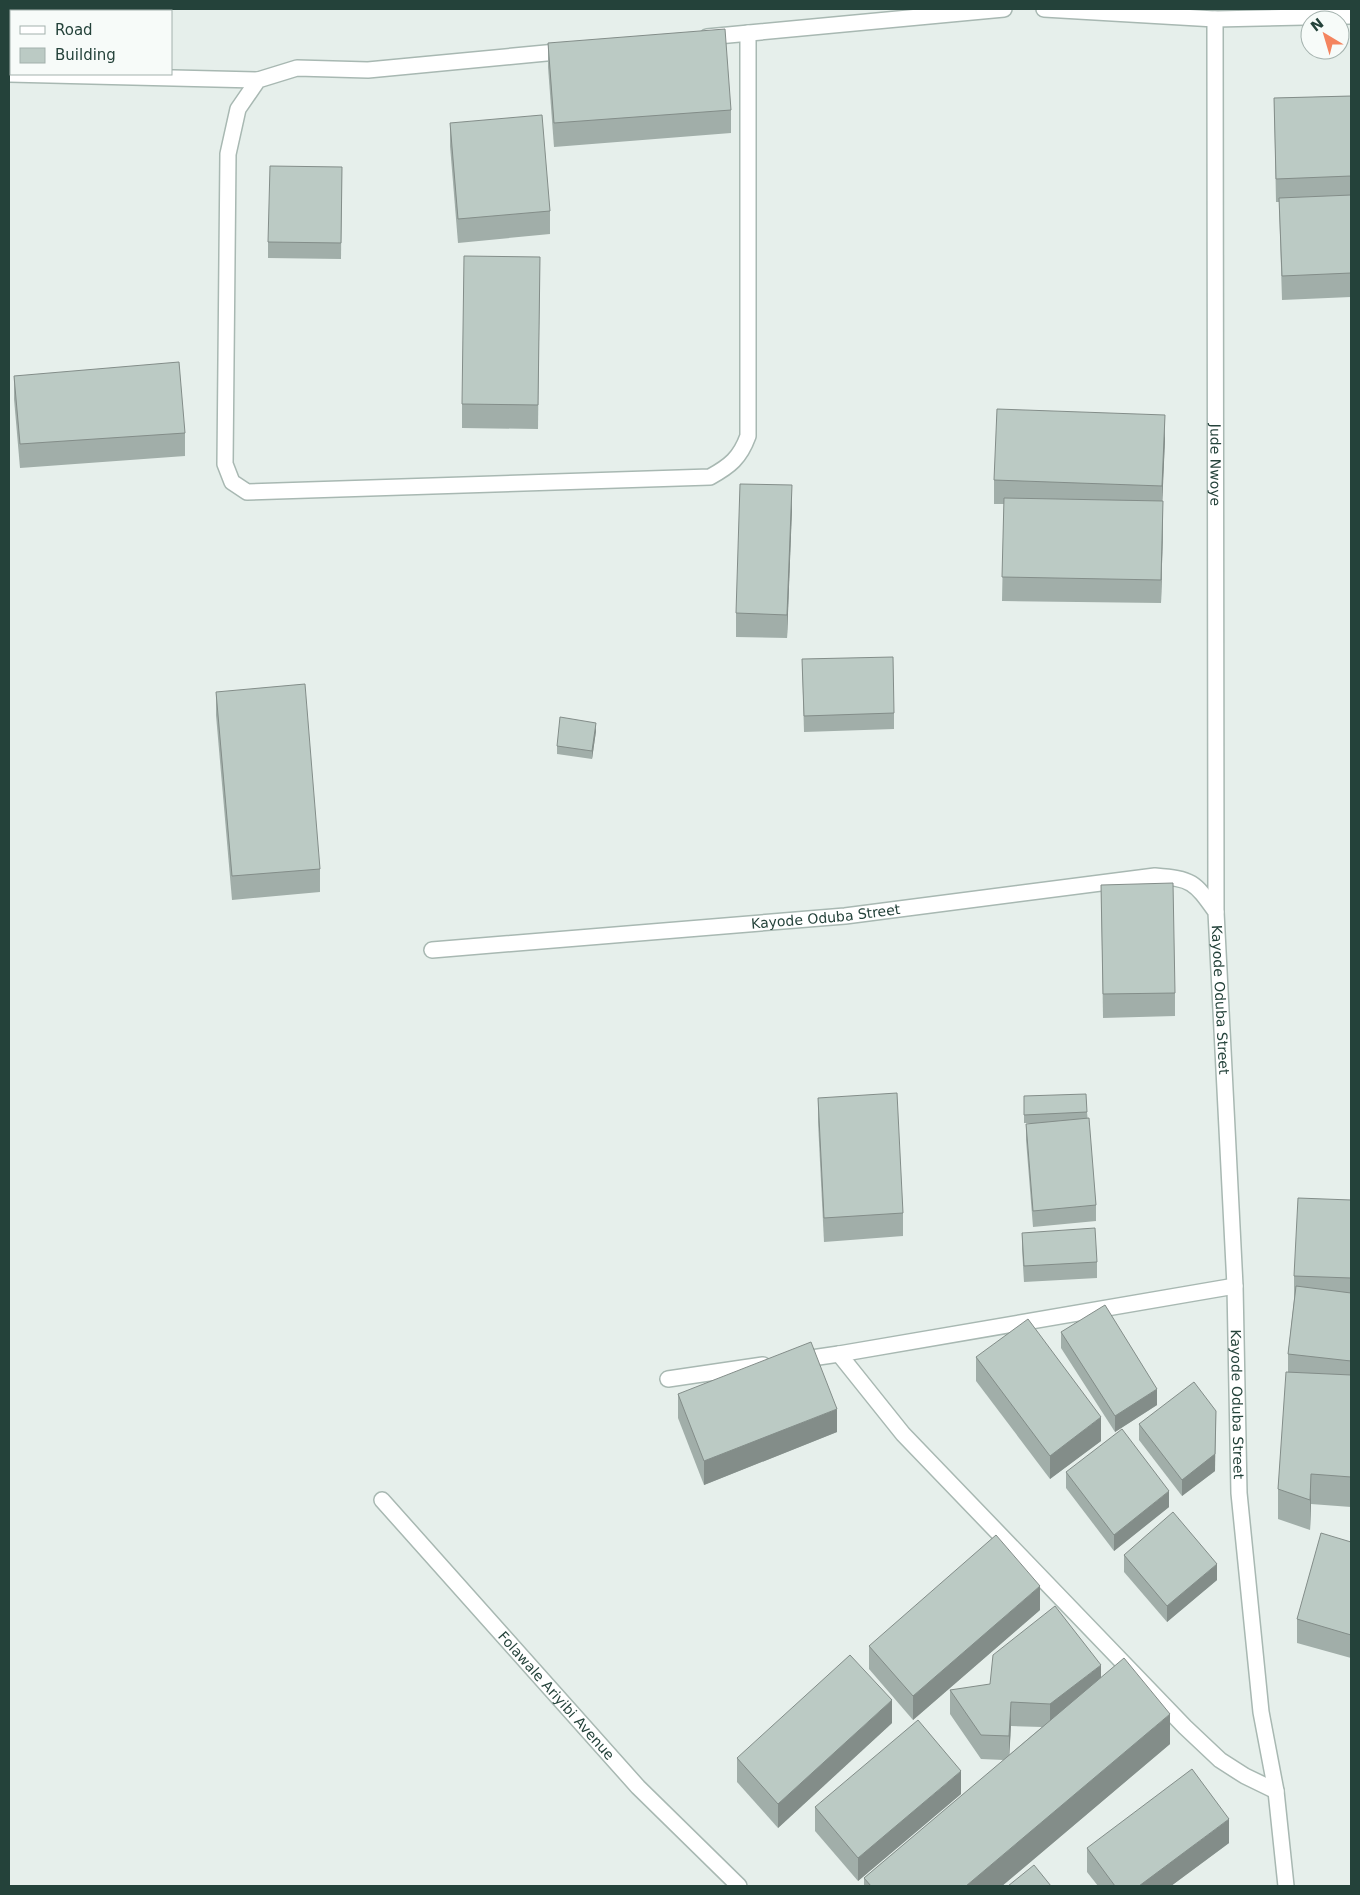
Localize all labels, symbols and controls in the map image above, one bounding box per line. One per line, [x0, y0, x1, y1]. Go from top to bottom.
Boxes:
legend [10, 10, 172, 75]
north arrow [1300, 10, 1350, 60]
text: N [1307, 15, 1327, 35]
text: Road [55, 21, 93, 39]
text: Building [55, 46, 116, 64]
street label: Jude Nwoye [1207, 423, 1224, 506]
street label: Kayode Oduba Street [750, 901, 902, 932]
street label: Kayode Oduba Street [1209, 925, 1232, 1075]
street label: Kayode Oduba Street [1228, 1329, 1247, 1480]
street label: Folawale Ariyibi Avenue [495, 1628, 618, 1763]

